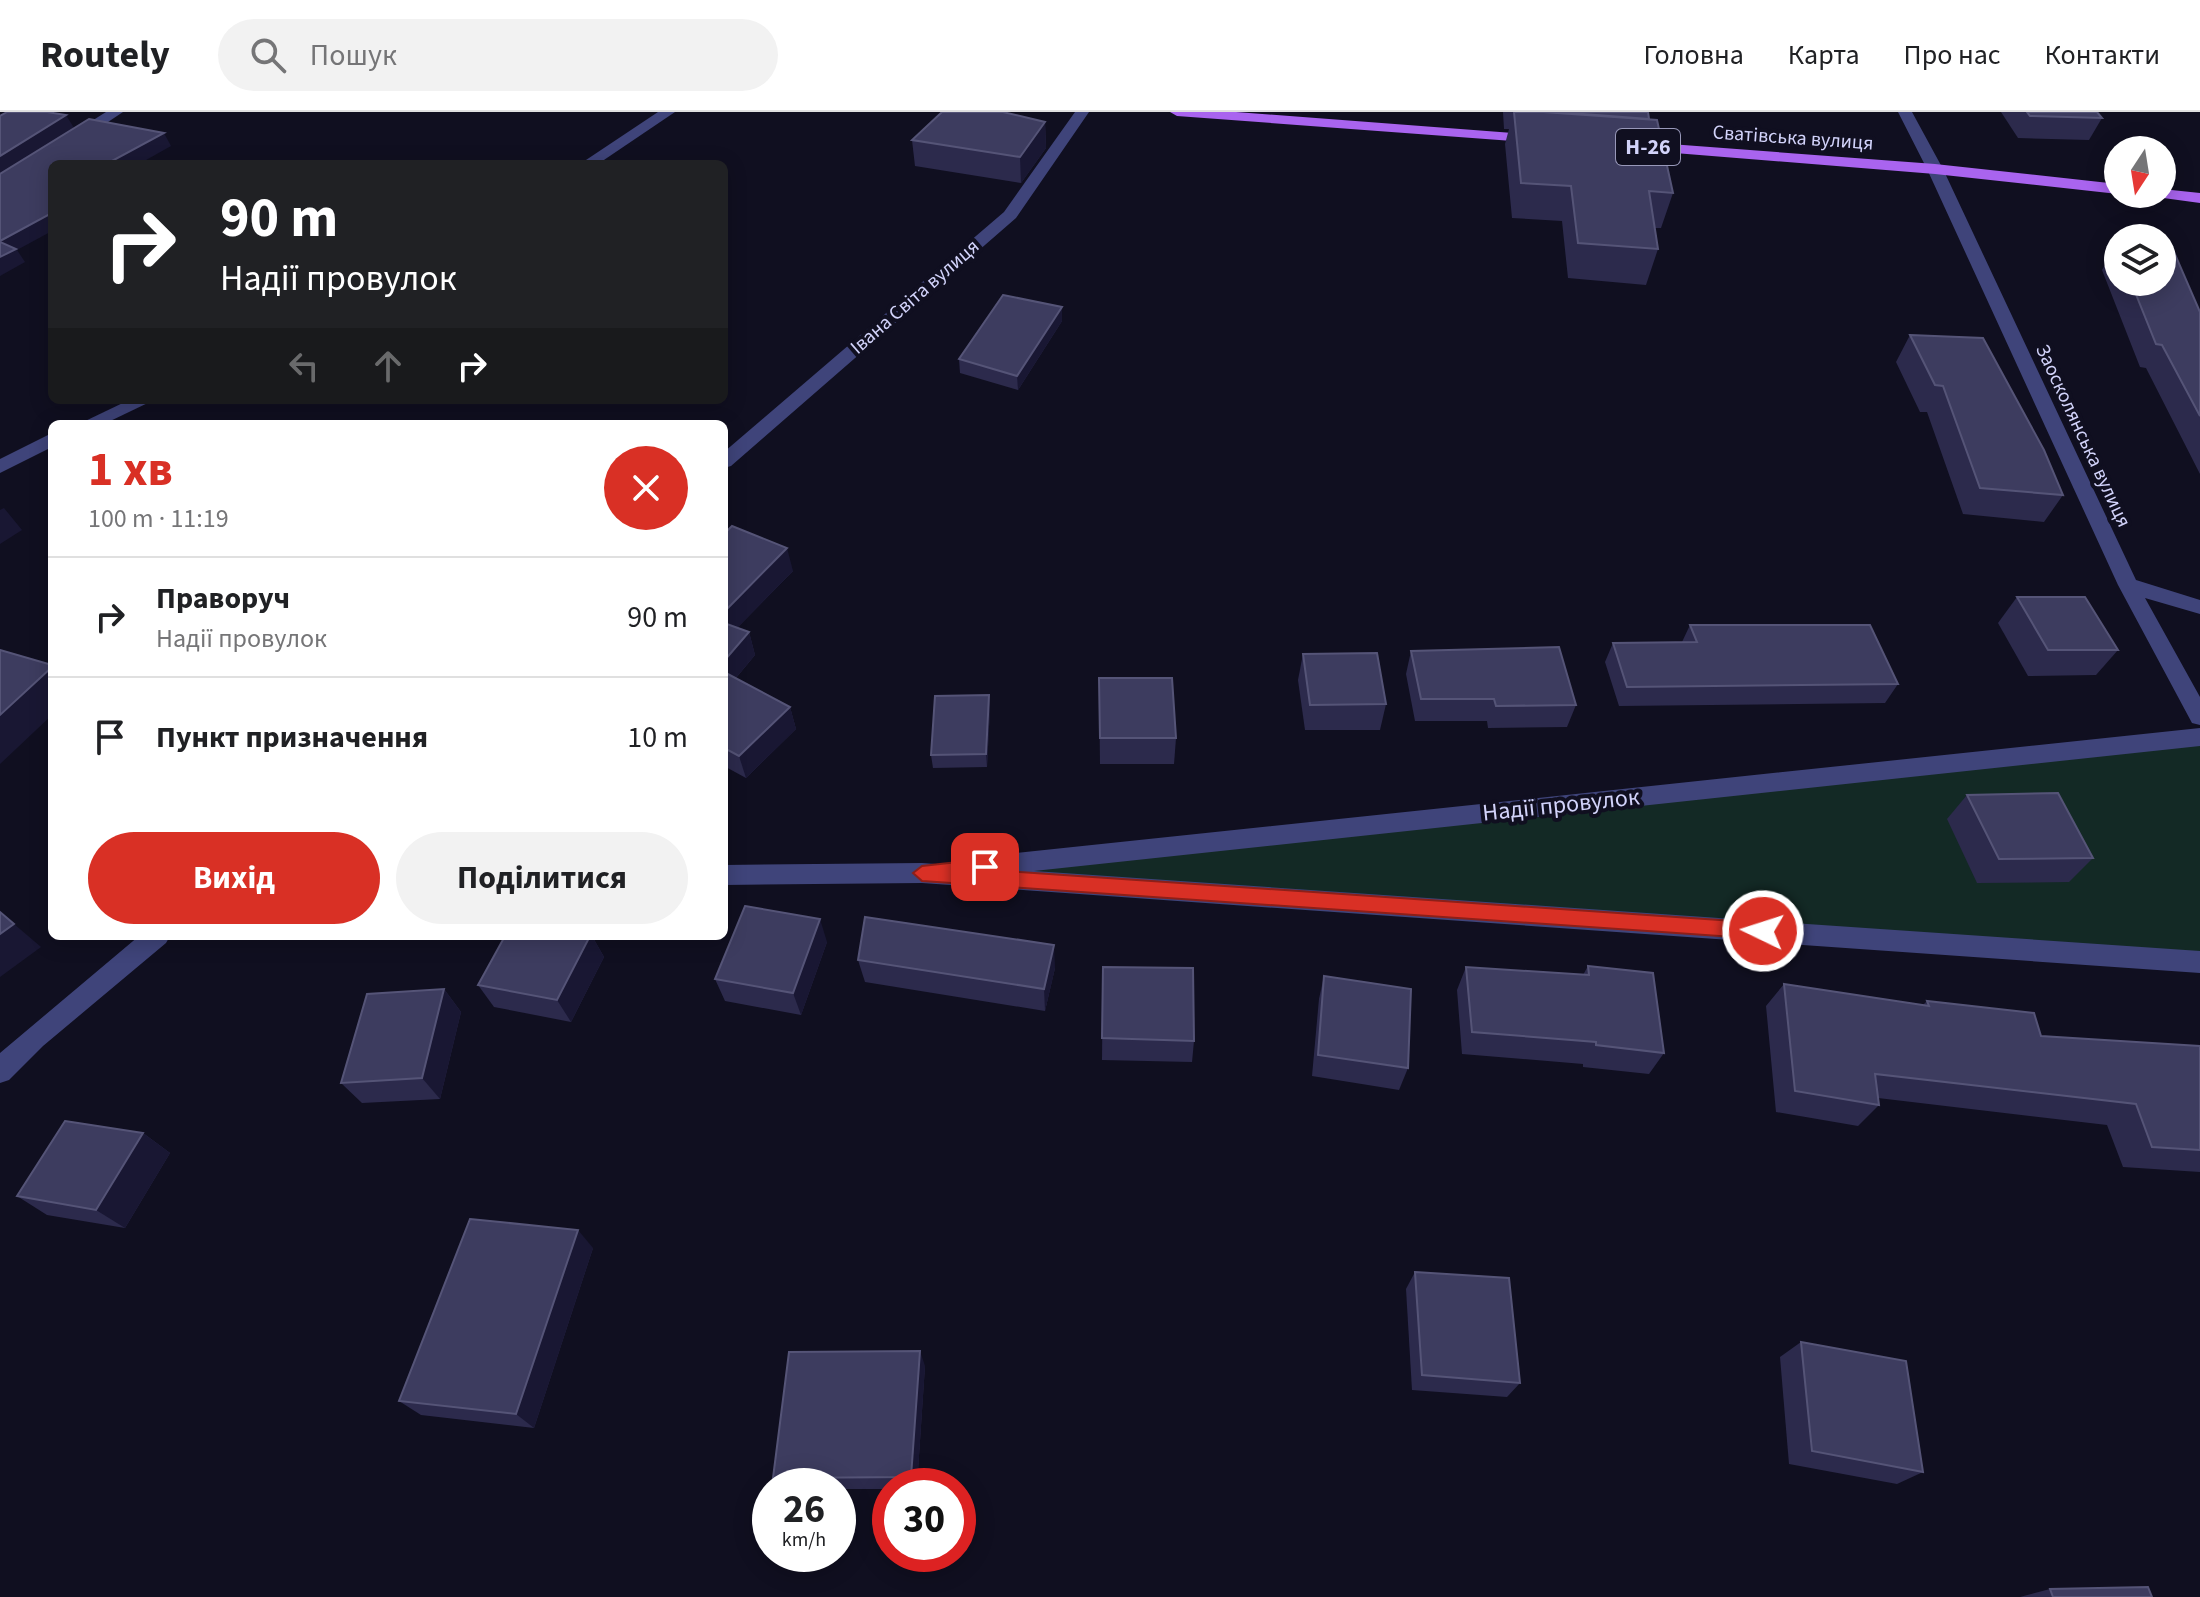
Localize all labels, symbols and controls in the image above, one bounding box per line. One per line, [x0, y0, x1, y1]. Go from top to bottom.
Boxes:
search box [218, 19, 778, 91]
text: Routely [40, 28, 170, 82]
icon: search [246, 33, 290, 77]
text: Пошук [310, 34, 397, 77]
text: Головна [1644, 35, 1744, 75]
text: Карта [1788, 35, 1860, 75]
text: Про нас [1904, 35, 2001, 75]
text: Контакти [2045, 35, 2160, 75]
street label: Сватівська вулиця [1712, 118, 1874, 158]
road number: Н-26 [1616, 129, 1680, 165]
north arrow [2104, 136, 2176, 208]
map controls [2104, 136, 2176, 296]
text: 90 m [220, 179, 338, 258]
icon: right [88, 192, 192, 296]
button: layers [2104, 224, 2176, 296]
street label: Івана Світа вулиця [844, 233, 986, 361]
text: Надії провулок [220, 253, 457, 304]
street label: Заосколянська вулиця [2028, 340, 2138, 532]
icon: left [282, 344, 326, 388]
icon: ahead [366, 344, 410, 388]
icon: right [450, 344, 494, 388]
text: 1 хв [88, 436, 173, 504]
button: close [604, 446, 688, 530]
text: 100 m · 11:19 [88, 500, 229, 537]
text: Праворуч [156, 577, 290, 620]
icon: right [88, 595, 132, 639]
text: 90 m [627, 596, 688, 639]
text: Надії провулок [156, 620, 327, 657]
icon: arrive [88, 715, 132, 759]
text: Пункт призначення [156, 716, 428, 759]
text: 10 m [627, 716, 688, 759]
street label: Надії провулок [1481, 779, 1641, 831]
button: Вихід [88, 832, 380, 924]
button: Поділитися [396, 832, 688, 924]
pin [951, 833, 1019, 901]
icon: arrive [963, 845, 1007, 889]
position arrow [1721, 889, 1805, 973]
speed limit sign: 30 [872, 1468, 976, 1572]
text: 26 [783, 1481, 825, 1538]
text: km/h [782, 1526, 826, 1554]

